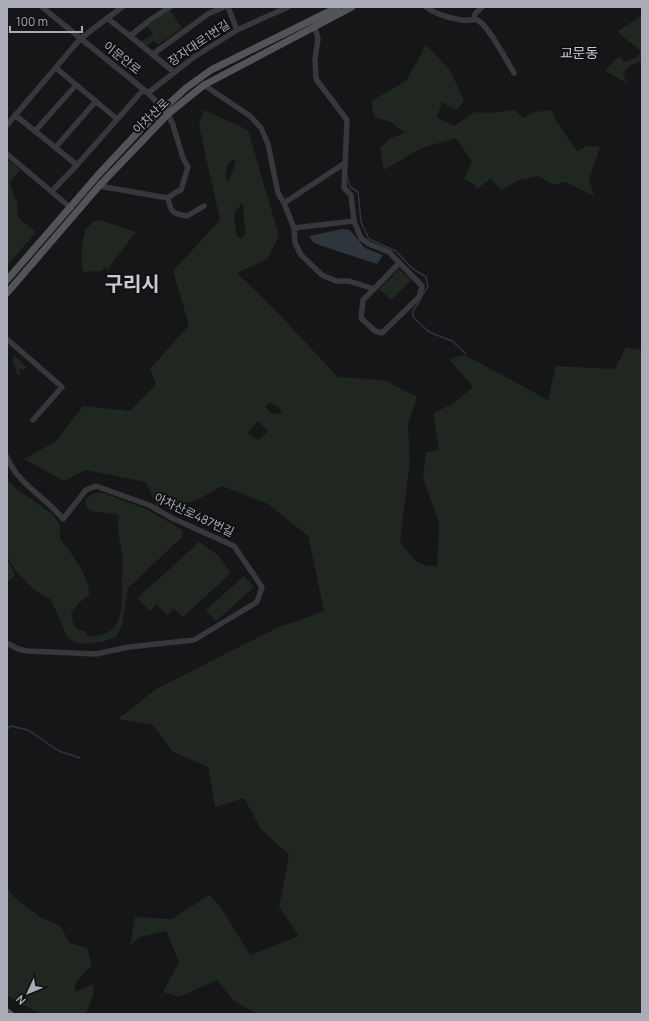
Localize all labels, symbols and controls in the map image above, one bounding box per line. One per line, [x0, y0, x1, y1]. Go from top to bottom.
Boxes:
scale bar [10, 8, 82, 34]
text: 100 m [16, 13, 48, 30]
street label: 장자대로1번길 [165, 16, 233, 69]
street label: 이문안로 [100, 37, 145, 78]
district label: 교문동 [560, 43, 598, 62]
street label: 아차산로 [129, 94, 172, 137]
district label: 구리시 [104, 270, 160, 297]
street label: 아차산로487번길 [152, 489, 237, 540]
north arrow [8, 973, 48, 1013]
text: N [12, 992, 29, 1008]

